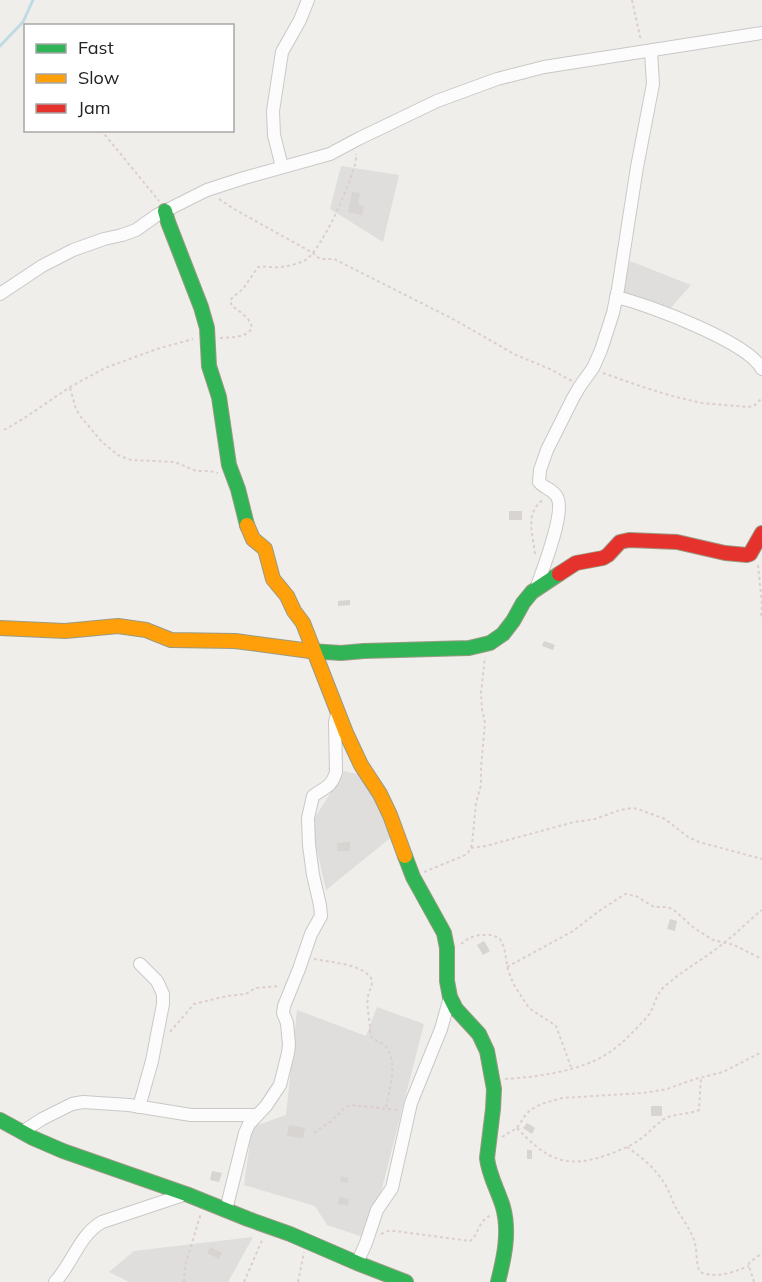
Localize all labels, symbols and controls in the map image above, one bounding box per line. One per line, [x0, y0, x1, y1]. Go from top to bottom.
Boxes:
legend [24, 24, 234, 132]
text: Fast [78, 36, 114, 59]
text: Slow [78, 66, 120, 89]
text: Jam [78, 96, 111, 119]

